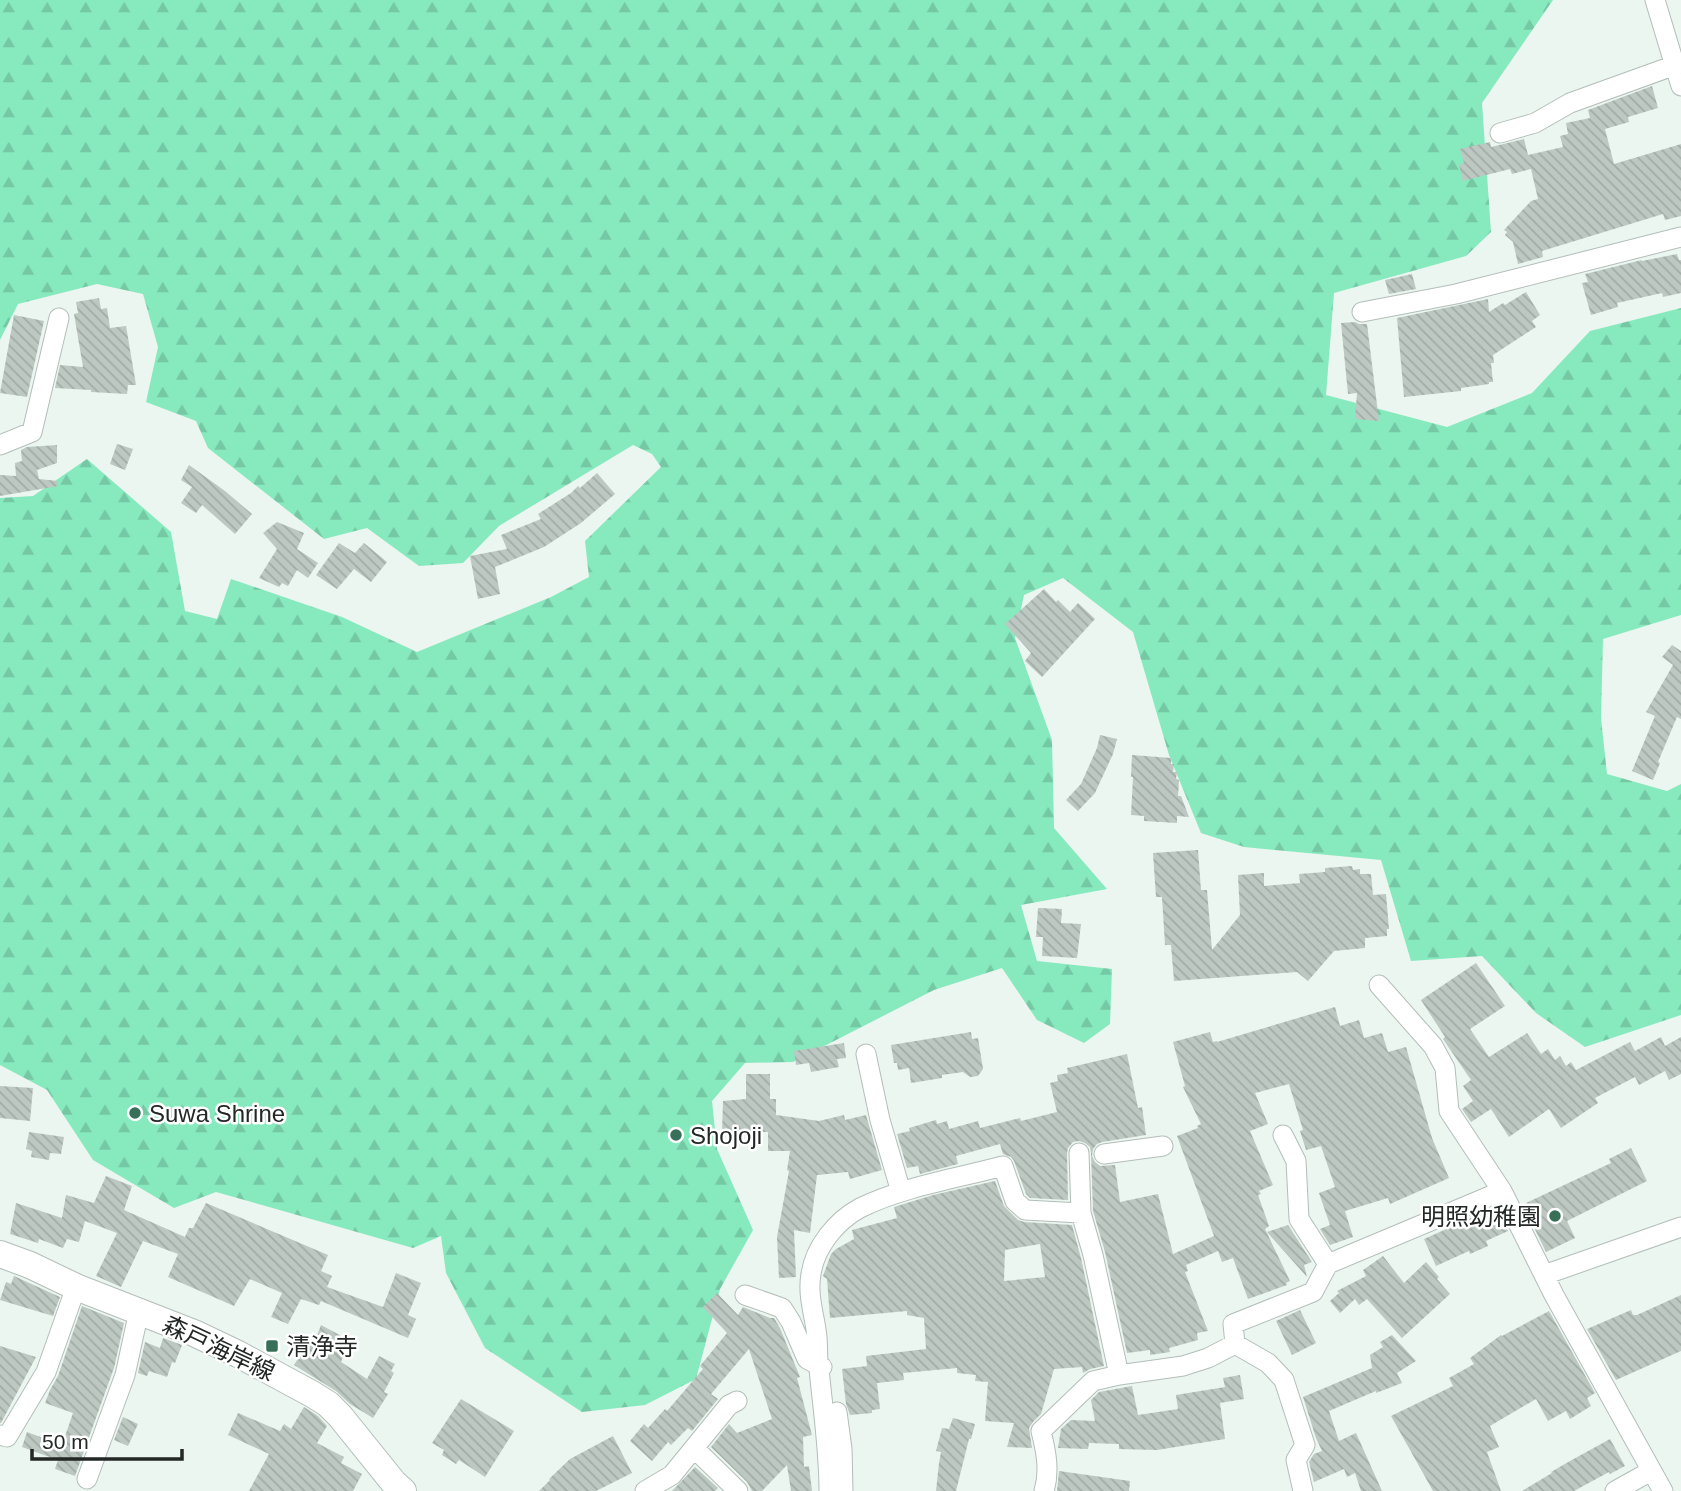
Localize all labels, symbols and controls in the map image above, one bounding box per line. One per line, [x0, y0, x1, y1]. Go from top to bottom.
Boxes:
place label: Suwa Shrine [149, 1100, 285, 1127]
marker: Suwa Shrine [127, 1105, 143, 1121]
place label: Shojoji [690, 1122, 762, 1149]
marker: Shojoji [668, 1127, 684, 1143]
place label: 明照幼稚園 [1421, 1203, 1541, 1230]
marker: 明照幼稚園 [1547, 1208, 1563, 1224]
street label: 森戸海岸線 [159, 1310, 279, 1386]
place label: 清浄寺 [286, 1333, 358, 1360]
marker: 清浄寺 [264, 1338, 280, 1354]
scale bar [32, 1418, 182, 1462]
text: 50 m [42, 1430, 89, 1453]

